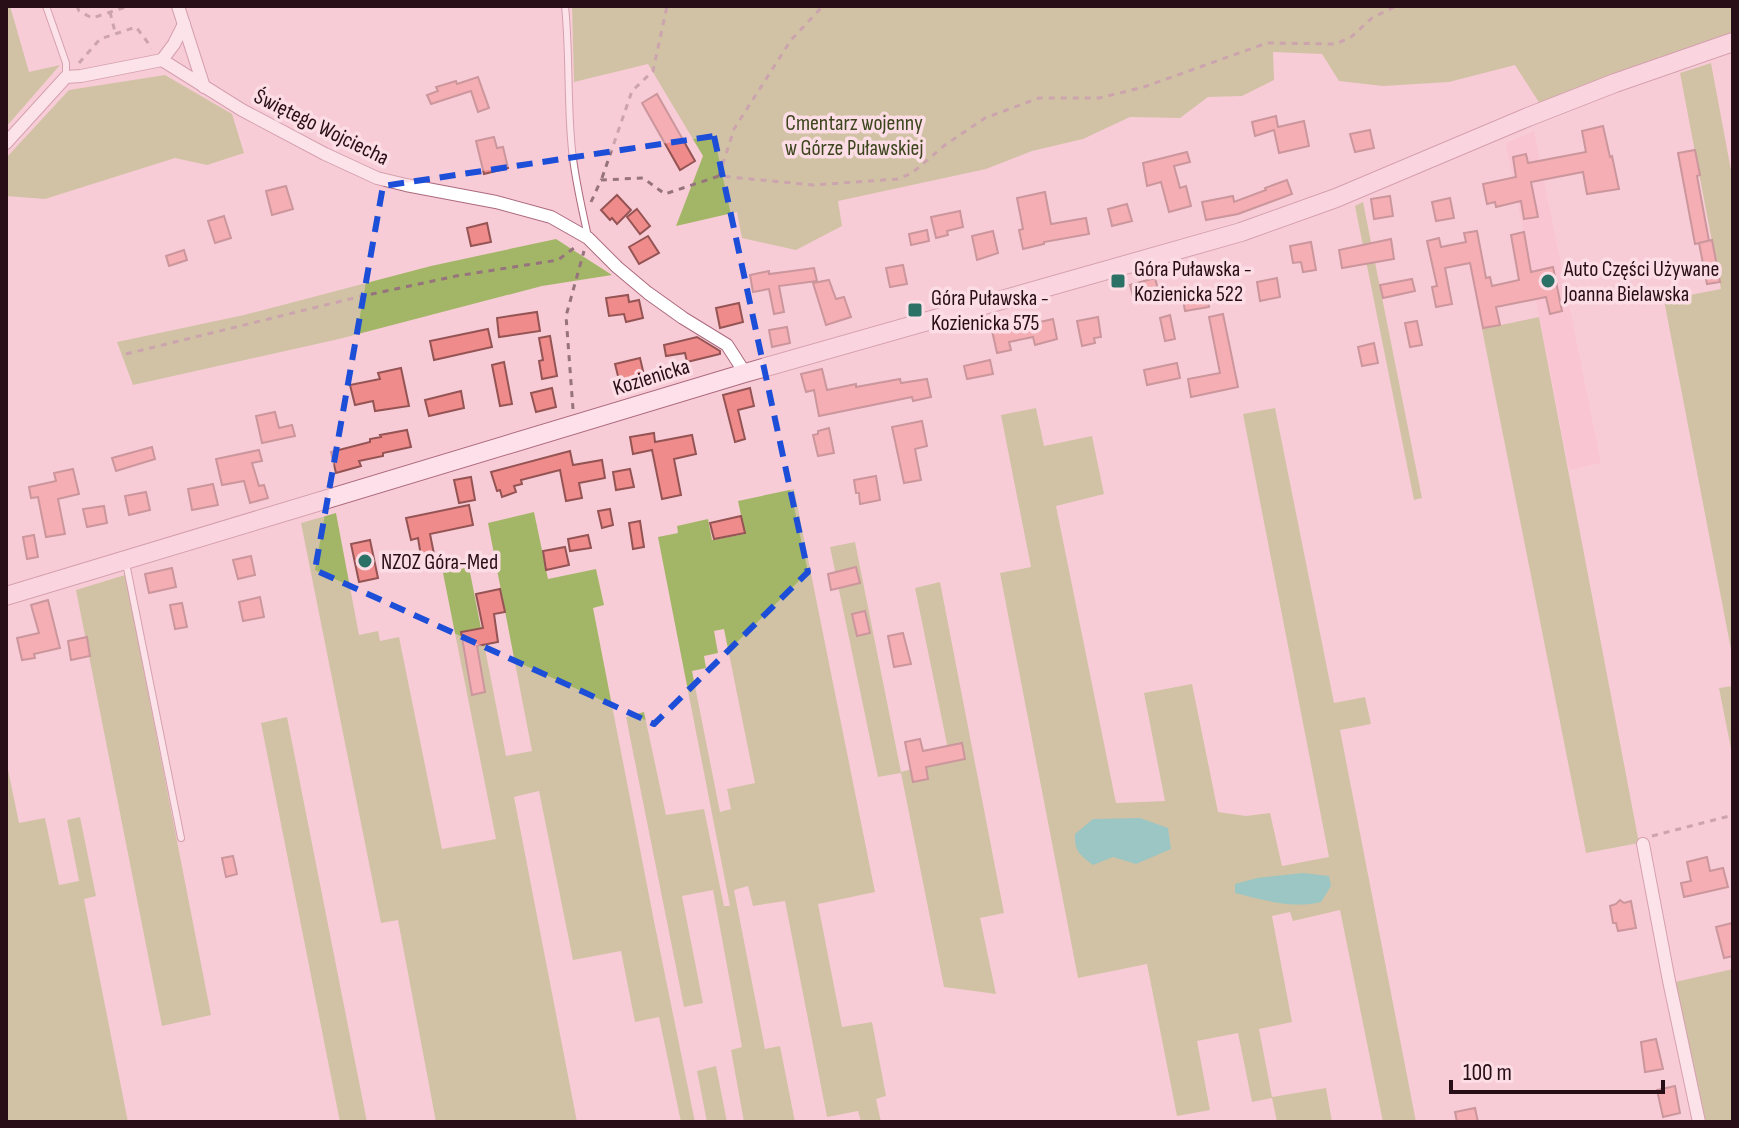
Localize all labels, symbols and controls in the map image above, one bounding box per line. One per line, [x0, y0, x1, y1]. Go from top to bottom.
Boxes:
street label: Świętego Wojciecha [249, 83, 393, 172]
park label: Cmentarz wojenny w Górze Puławskiej [785, 110, 923, 162]
place label: Góra Puławska - Kozienicka 522 [1134, 256, 1252, 308]
place label: Auto Części Używane Joanna Bielawska [1563, 256, 1719, 308]
marker: Góra Puławska - Kozienicka 522 [1109, 272, 1127, 290]
marker: Auto Części Używane Joanna Bielawska [1539, 272, 1557, 290]
place label: Góra Puławska - Kozienicka 575 [931, 285, 1049, 337]
marker: Góra Puławska - Kozienicka 575 [906, 301, 924, 319]
street label: Kozienicka [610, 353, 693, 402]
place label: NZOZ Góra-Med [381, 549, 498, 576]
marker: NZOZ Góra-Med [356, 552, 374, 570]
scale bar [1451, 1044, 1663, 1094]
text: 100 m [1463, 1058, 1512, 1087]

